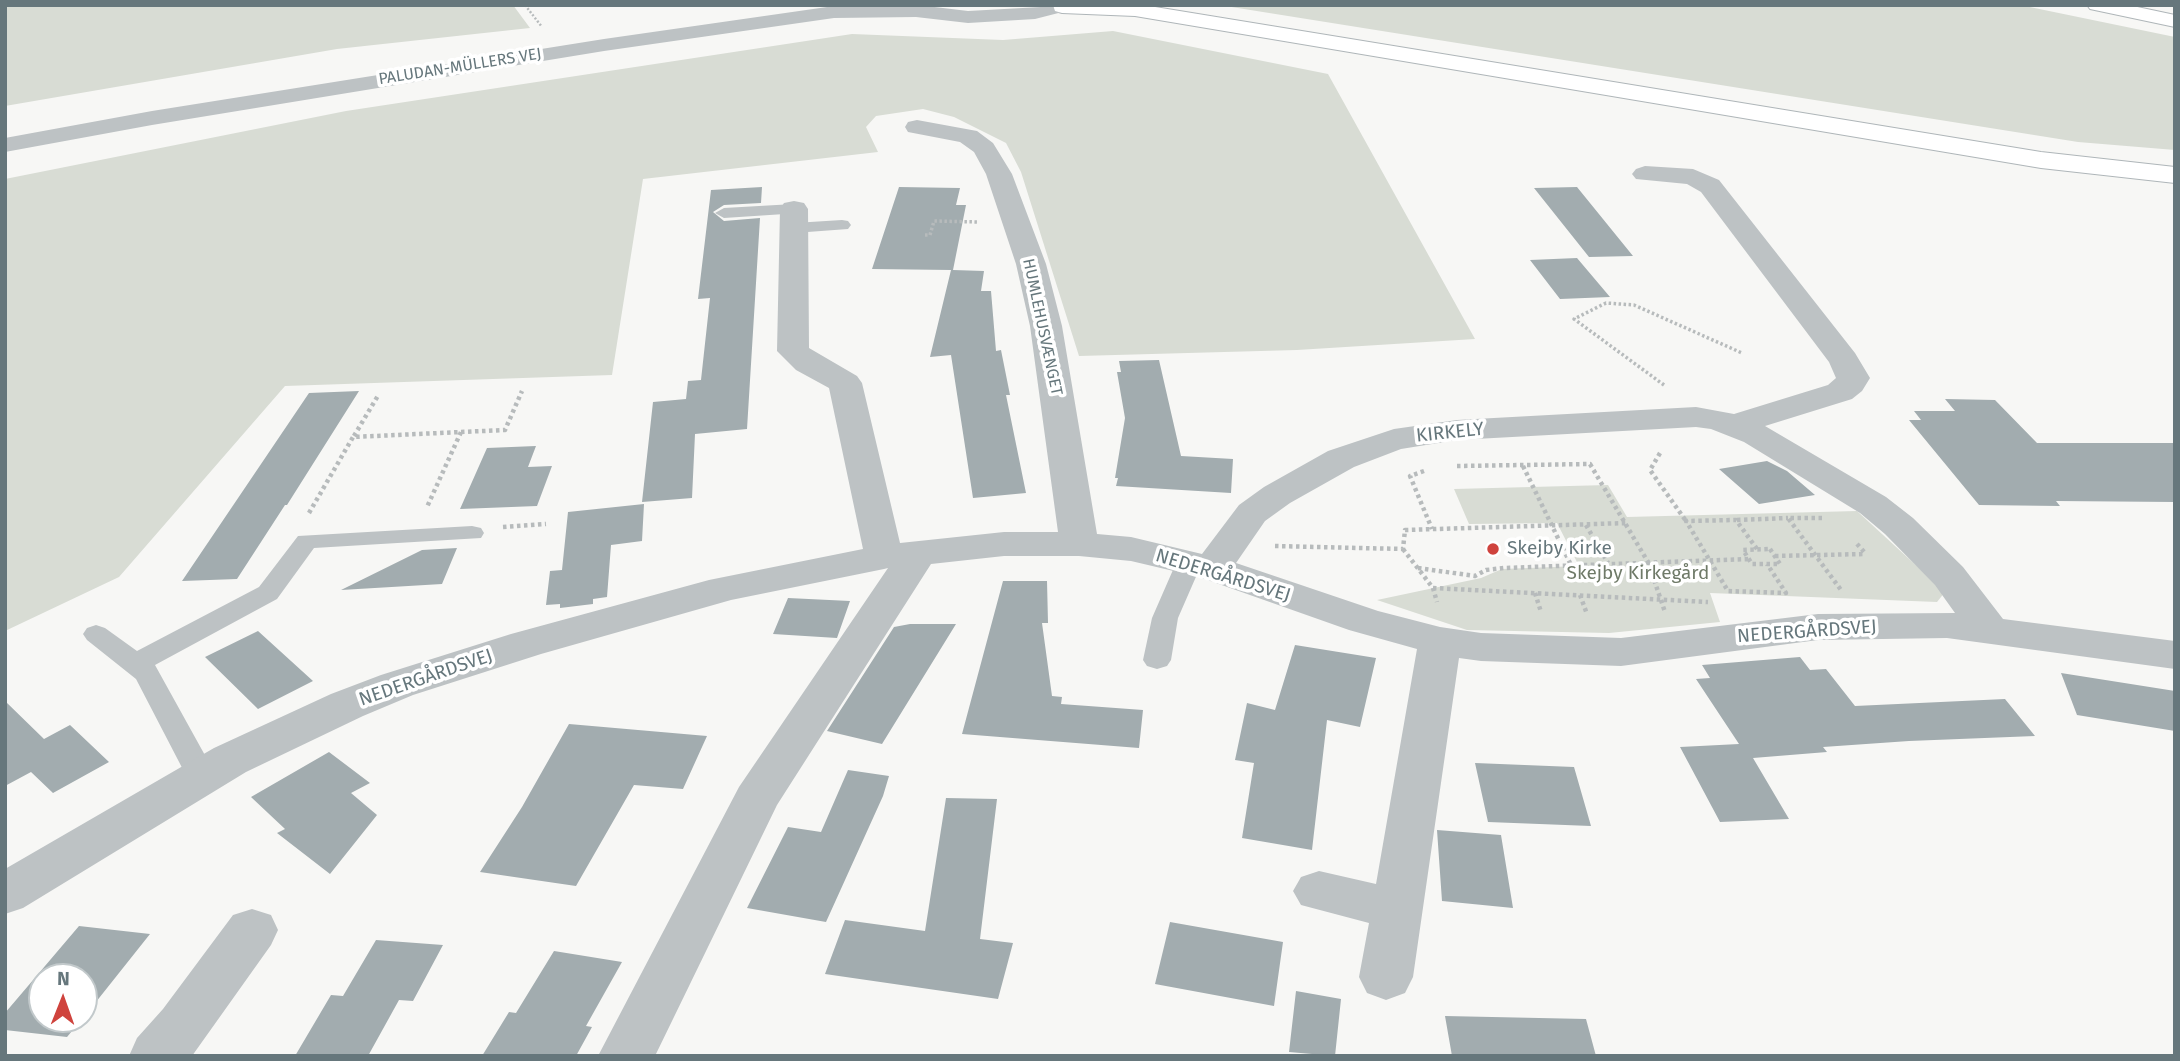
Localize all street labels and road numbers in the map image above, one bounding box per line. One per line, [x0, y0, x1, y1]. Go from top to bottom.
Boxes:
street label: PALUDAN-MÜLLERS VEJ [377, 45, 543, 89]
street label: HUMLEHUSVÆNGET [1018, 257, 1066, 397]
street label: KIRKELY [1415, 418, 1485, 448]
street label: NEDERGÅRDSVEJ [1153, 545, 1293, 607]
street label: NEDERGÅRDSVEJ [1736, 616, 1878, 648]
street label: NEDERGÅRDSVEJ [356, 644, 496, 712]

